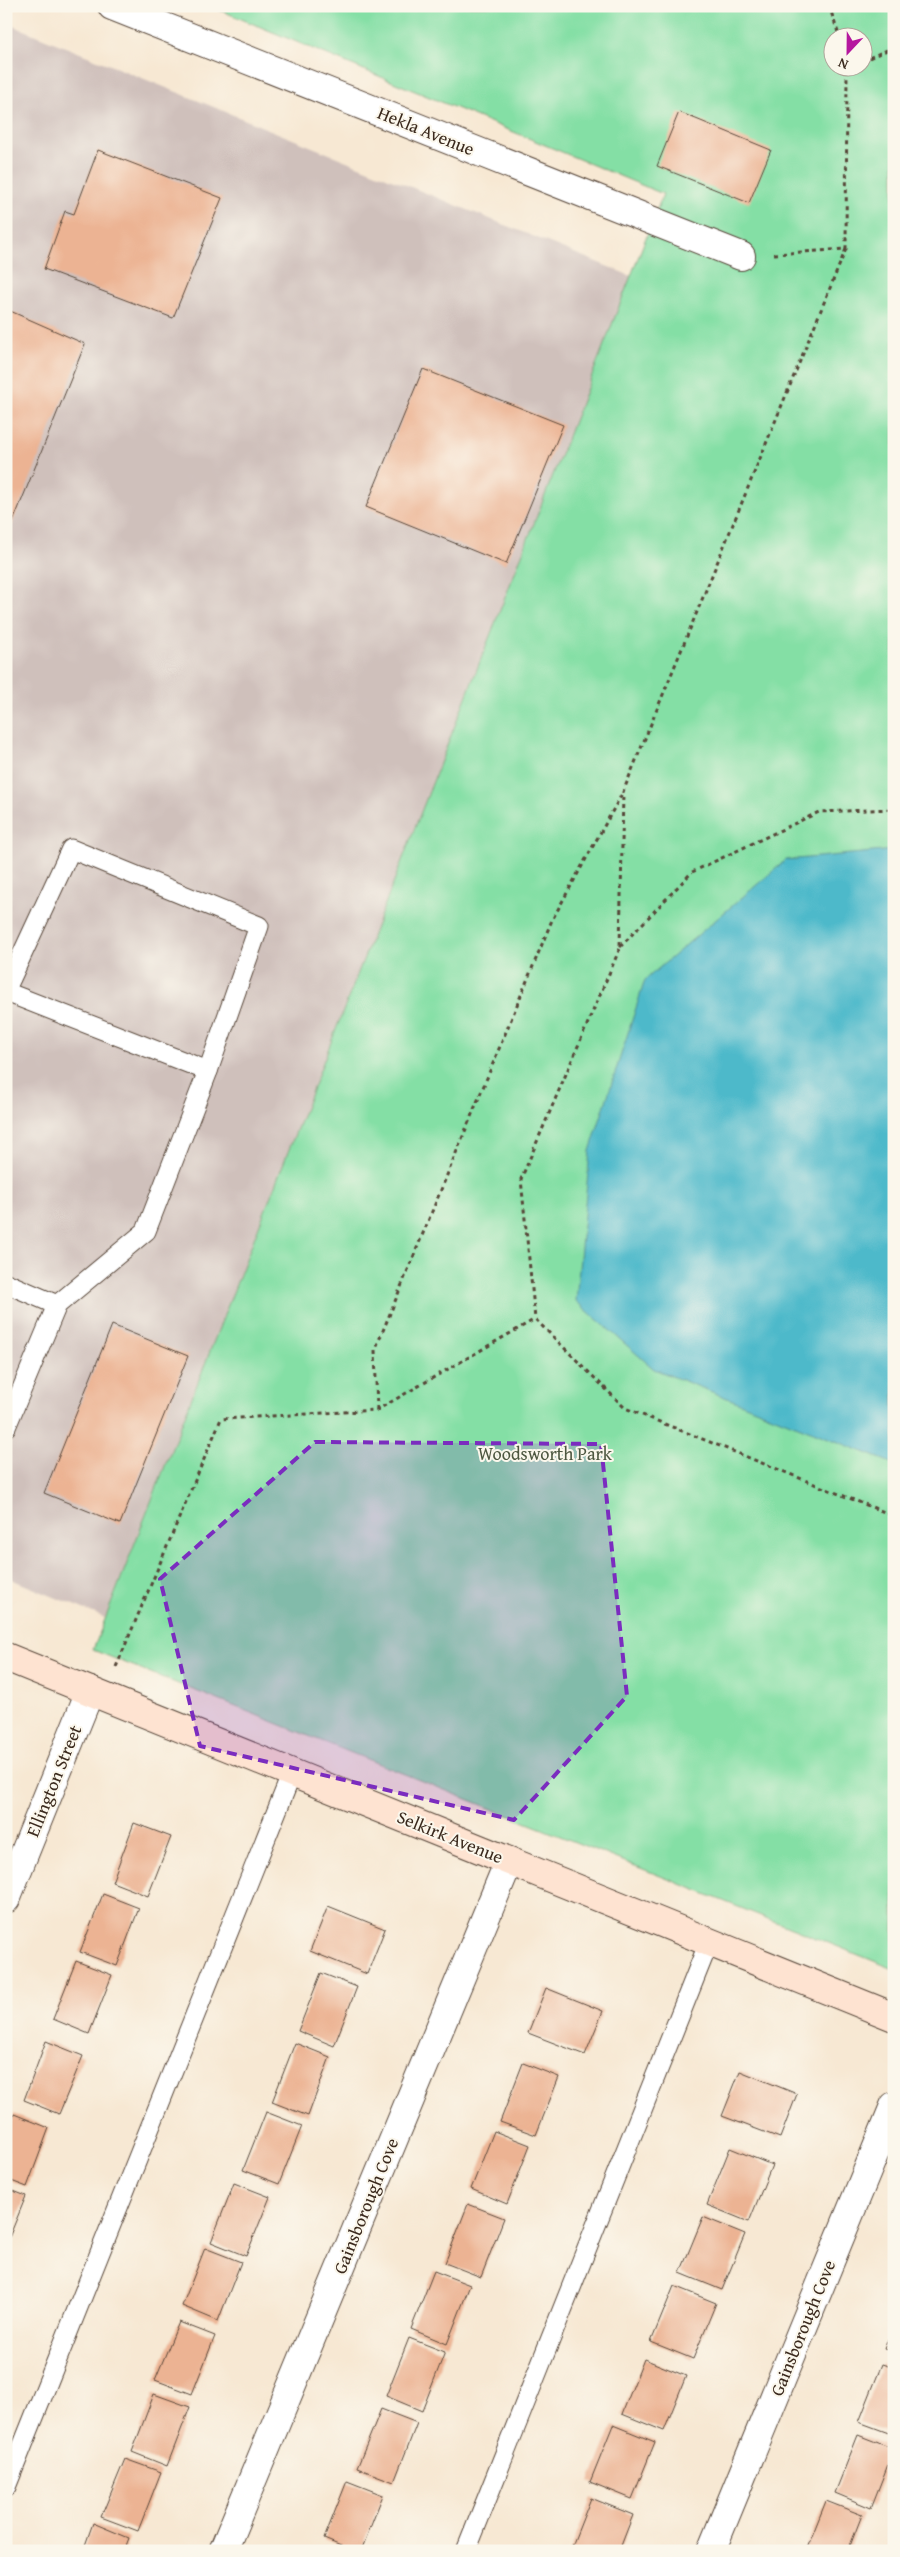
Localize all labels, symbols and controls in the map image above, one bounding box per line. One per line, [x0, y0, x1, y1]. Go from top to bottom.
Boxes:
north arrow [822, 28, 872, 78]
text: N [834, 53, 851, 75]
street label: Hekla Avenue [374, 99, 479, 162]
park label: Woodsworth Park [478, 1440, 613, 1467]
street label: Ellington Street [19, 1720, 88, 1841]
street label: Selkirk Avenue [393, 1803, 507, 1870]
street label: Gainsborough Cove [326, 2134, 405, 2278]
street label: Gainsborough Cove [763, 2256, 842, 2400]

